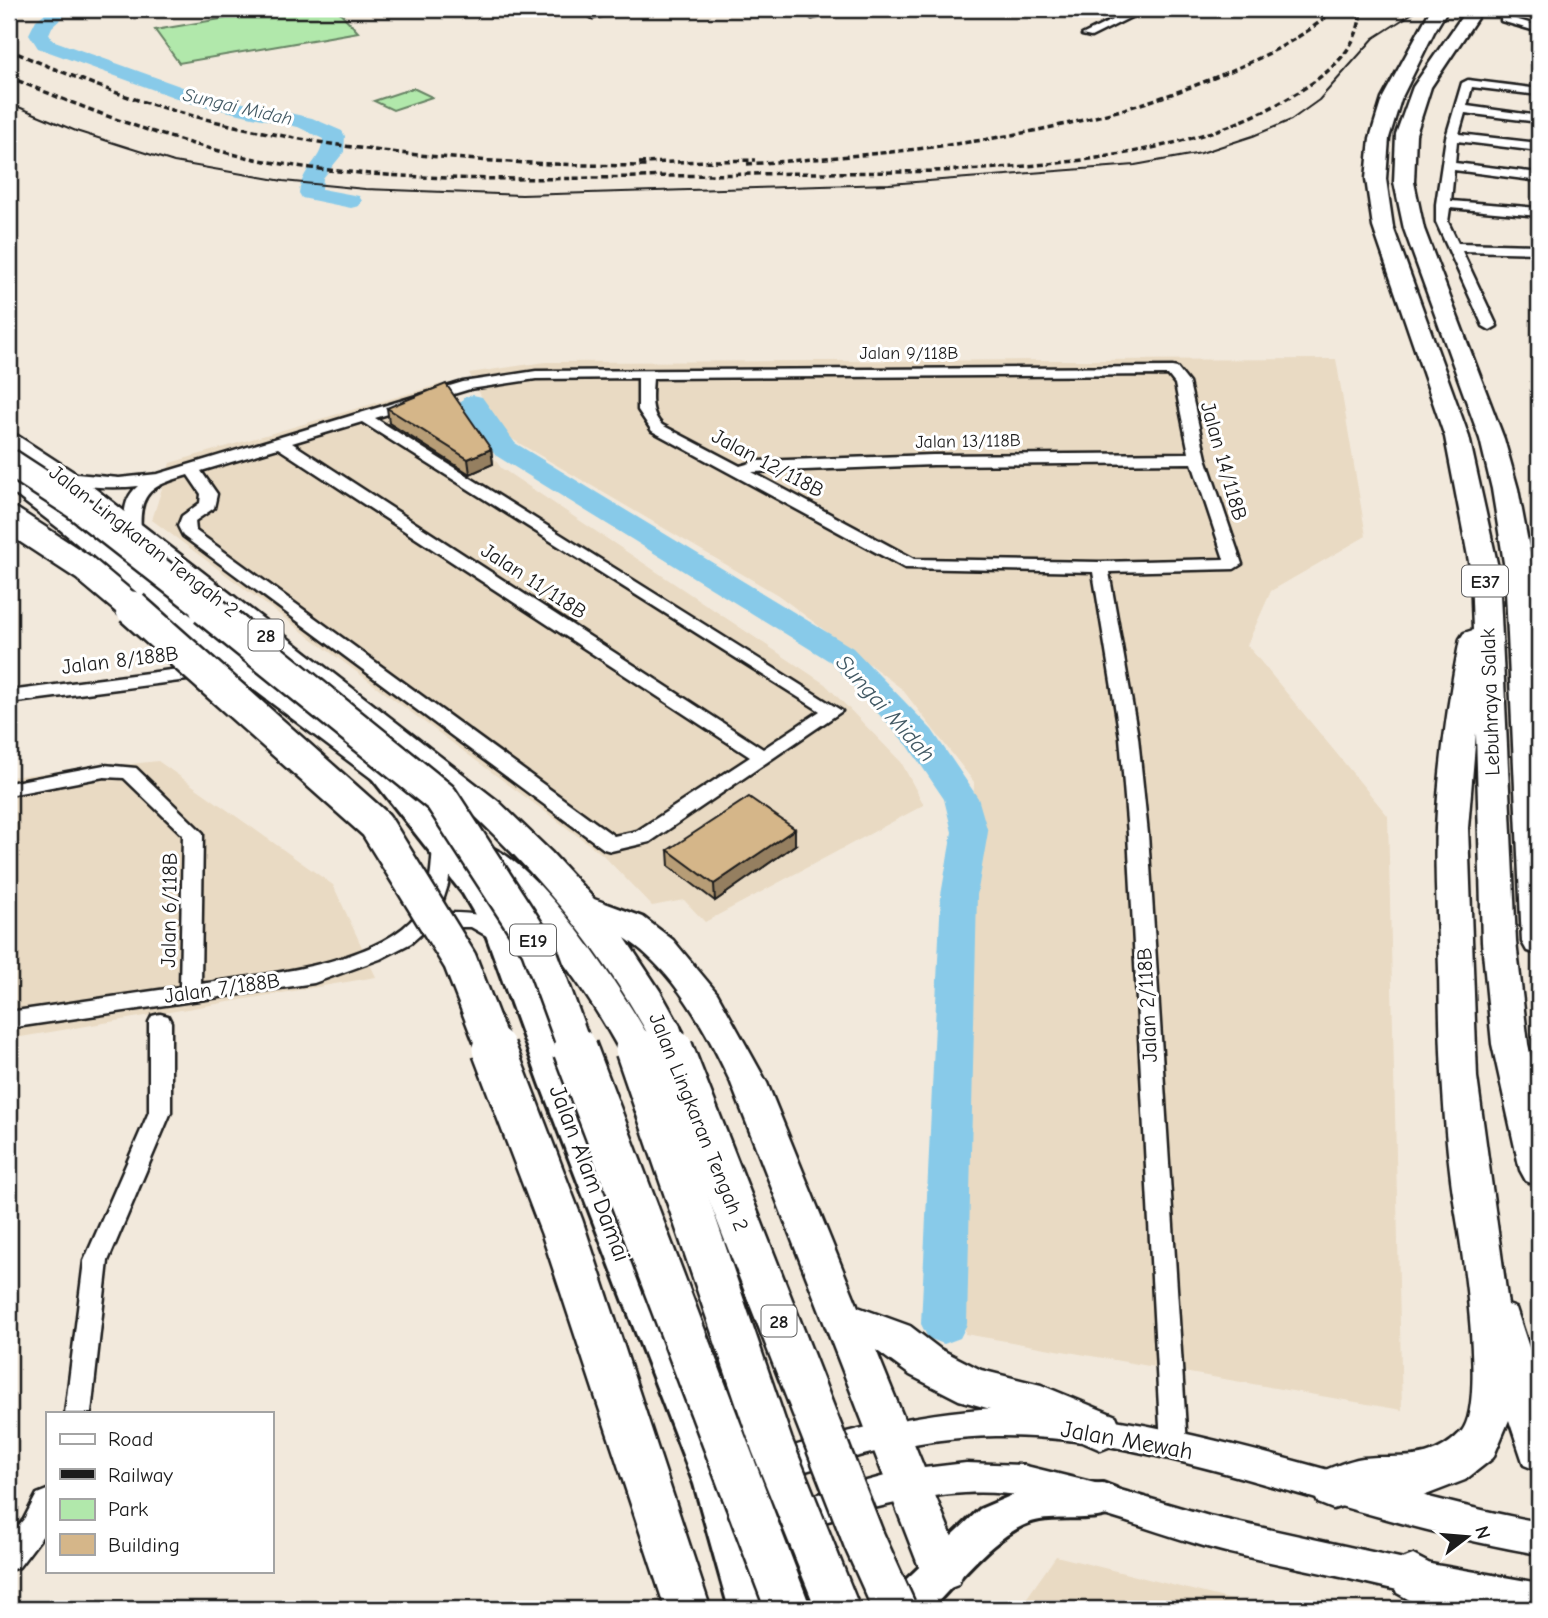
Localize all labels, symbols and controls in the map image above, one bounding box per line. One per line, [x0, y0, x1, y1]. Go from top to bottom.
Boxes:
water label: Sungai Midah [181, 84, 295, 130]
street label: Jalan 9/118B [860, 343, 958, 364]
street label: Jalan 14/118B [1196, 399, 1252, 523]
street label: Jalan 12/118B [708, 423, 828, 503]
street label: Jalan 13/118B [915, 430, 1021, 453]
street label: Jalan Lingkaran Tengah 2 [45, 460, 243, 622]
street label: Jalan 11/118B [477, 538, 591, 624]
road number: E37 [1462, 566, 1508, 596]
road number: 28 [248, 620, 284, 650]
street label: Lebuhraya Salak [1475, 628, 1505, 776]
street label: Jalan 8/188B [60, 641, 180, 679]
water label: Sungai Midah [830, 649, 941, 768]
street label: Jalan 6/118B [156, 852, 182, 968]
road number: E19 [510, 924, 556, 956]
street label: Jalan 2/118B [1132, 947, 1162, 1063]
street label: Jalan 7/188B [163, 968, 281, 1008]
street label: Jalan Lingkaran Tengah 2 [644, 1009, 754, 1235]
street label: Jalan Alam Damai [543, 1081, 637, 1265]
road number: 28 [762, 1306, 796, 1336]
legend [46, 1412, 273, 1572]
street label: Jalan Mewah [1059, 1415, 1195, 1465]
text: Road [108, 1427, 153, 1451]
text: Railway [108, 1463, 173, 1487]
text: Park [108, 1497, 148, 1521]
north arrow [1432, 1502, 1502, 1572]
text: N [1470, 1524, 1495, 1542]
text: Building [108, 1533, 180, 1557]

